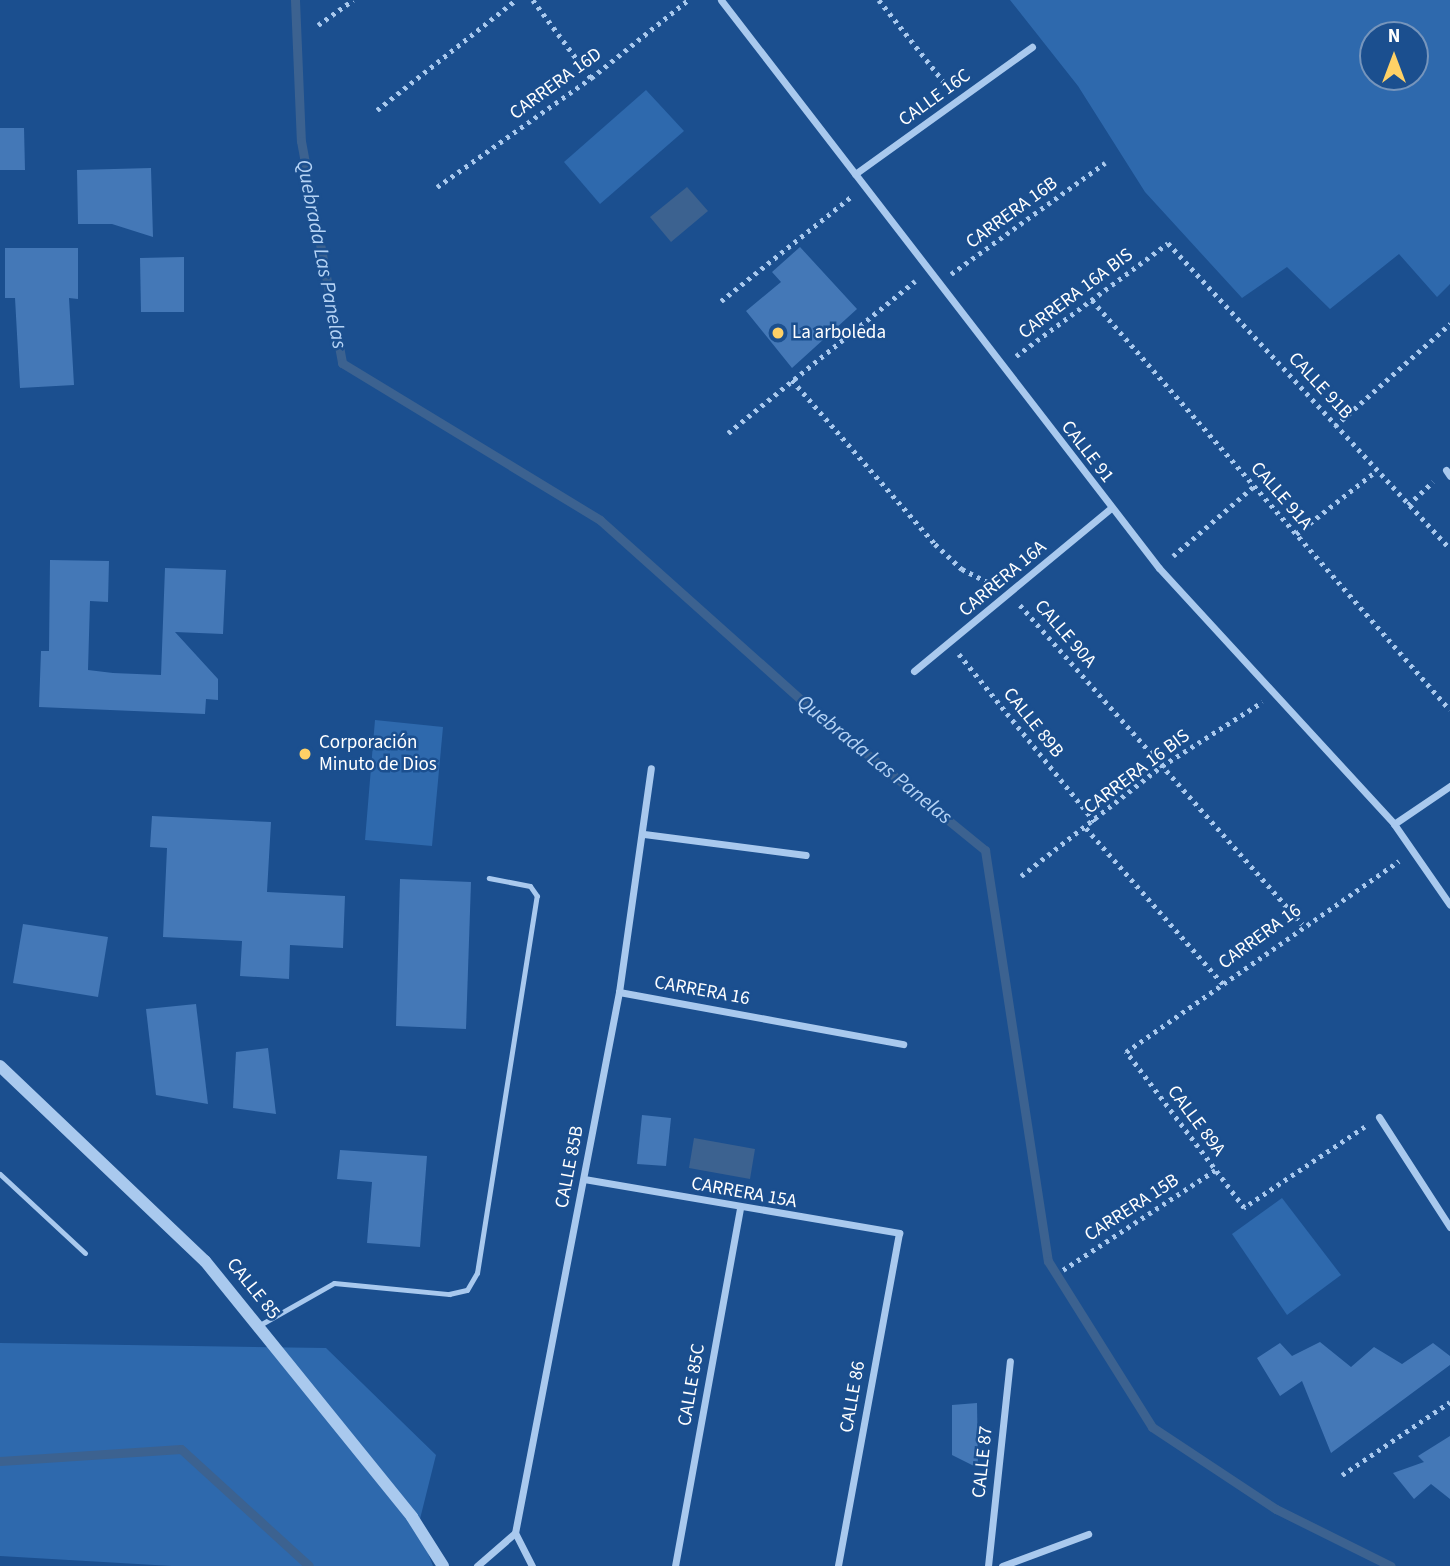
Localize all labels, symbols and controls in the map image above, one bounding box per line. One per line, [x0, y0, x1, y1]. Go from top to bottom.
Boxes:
north arrow [1359, 21, 1429, 91]
text: N [1388, 23, 1400, 50]
street label: CARRERA 16D [506, 43, 606, 125]
street label: CALLE 16C [895, 64, 975, 132]
water label: Quebrada Las Panelas [291, 157, 353, 351]
street label: CARRERA 16B [962, 172, 1062, 254]
street label: CARRERA 16A BIS [1014, 244, 1138, 344]
place label: La arboleda [792, 322, 886, 344]
marker: La arboleda [770, 325, 786, 341]
street label: CALLE 91B [1283, 348, 1357, 424]
street label: CALLE 91 [1056, 416, 1118, 488]
street label: CALLE 91A [1245, 457, 1317, 535]
street label: CARRERA 16A [955, 536, 1051, 622]
street label: CALLE 90A [1029, 595, 1101, 673]
street label: CALLE 89B [998, 683, 1068, 763]
water label: Quebrada Las Panelas [792, 689, 958, 829]
street label: CARRERA 16 BIS [1080, 725, 1194, 819]
place label: Corporación Minuto de Dios [319, 732, 437, 776]
marker: Corporación Minuto de Dios [297, 746, 313, 762]
street label: CARRERA 16 [1214, 899, 1306, 975]
street label: CARRERA 16 [652, 971, 752, 1011]
street label: CALLE 89A [1162, 1081, 1230, 1161]
street label: CALLE 85B [551, 1124, 589, 1210]
street label: CARRERA 15B [1081, 1169, 1183, 1247]
street label: CARRERA 15A [689, 1172, 799, 1214]
street label: CALLE 85 [221, 1254, 285, 1324]
street label: CALLE 85C [674, 1342, 710, 1428]
street label: CALLE 86 [835, 1359, 871, 1435]
street label: CALLE 87 [968, 1425, 998, 1499]

